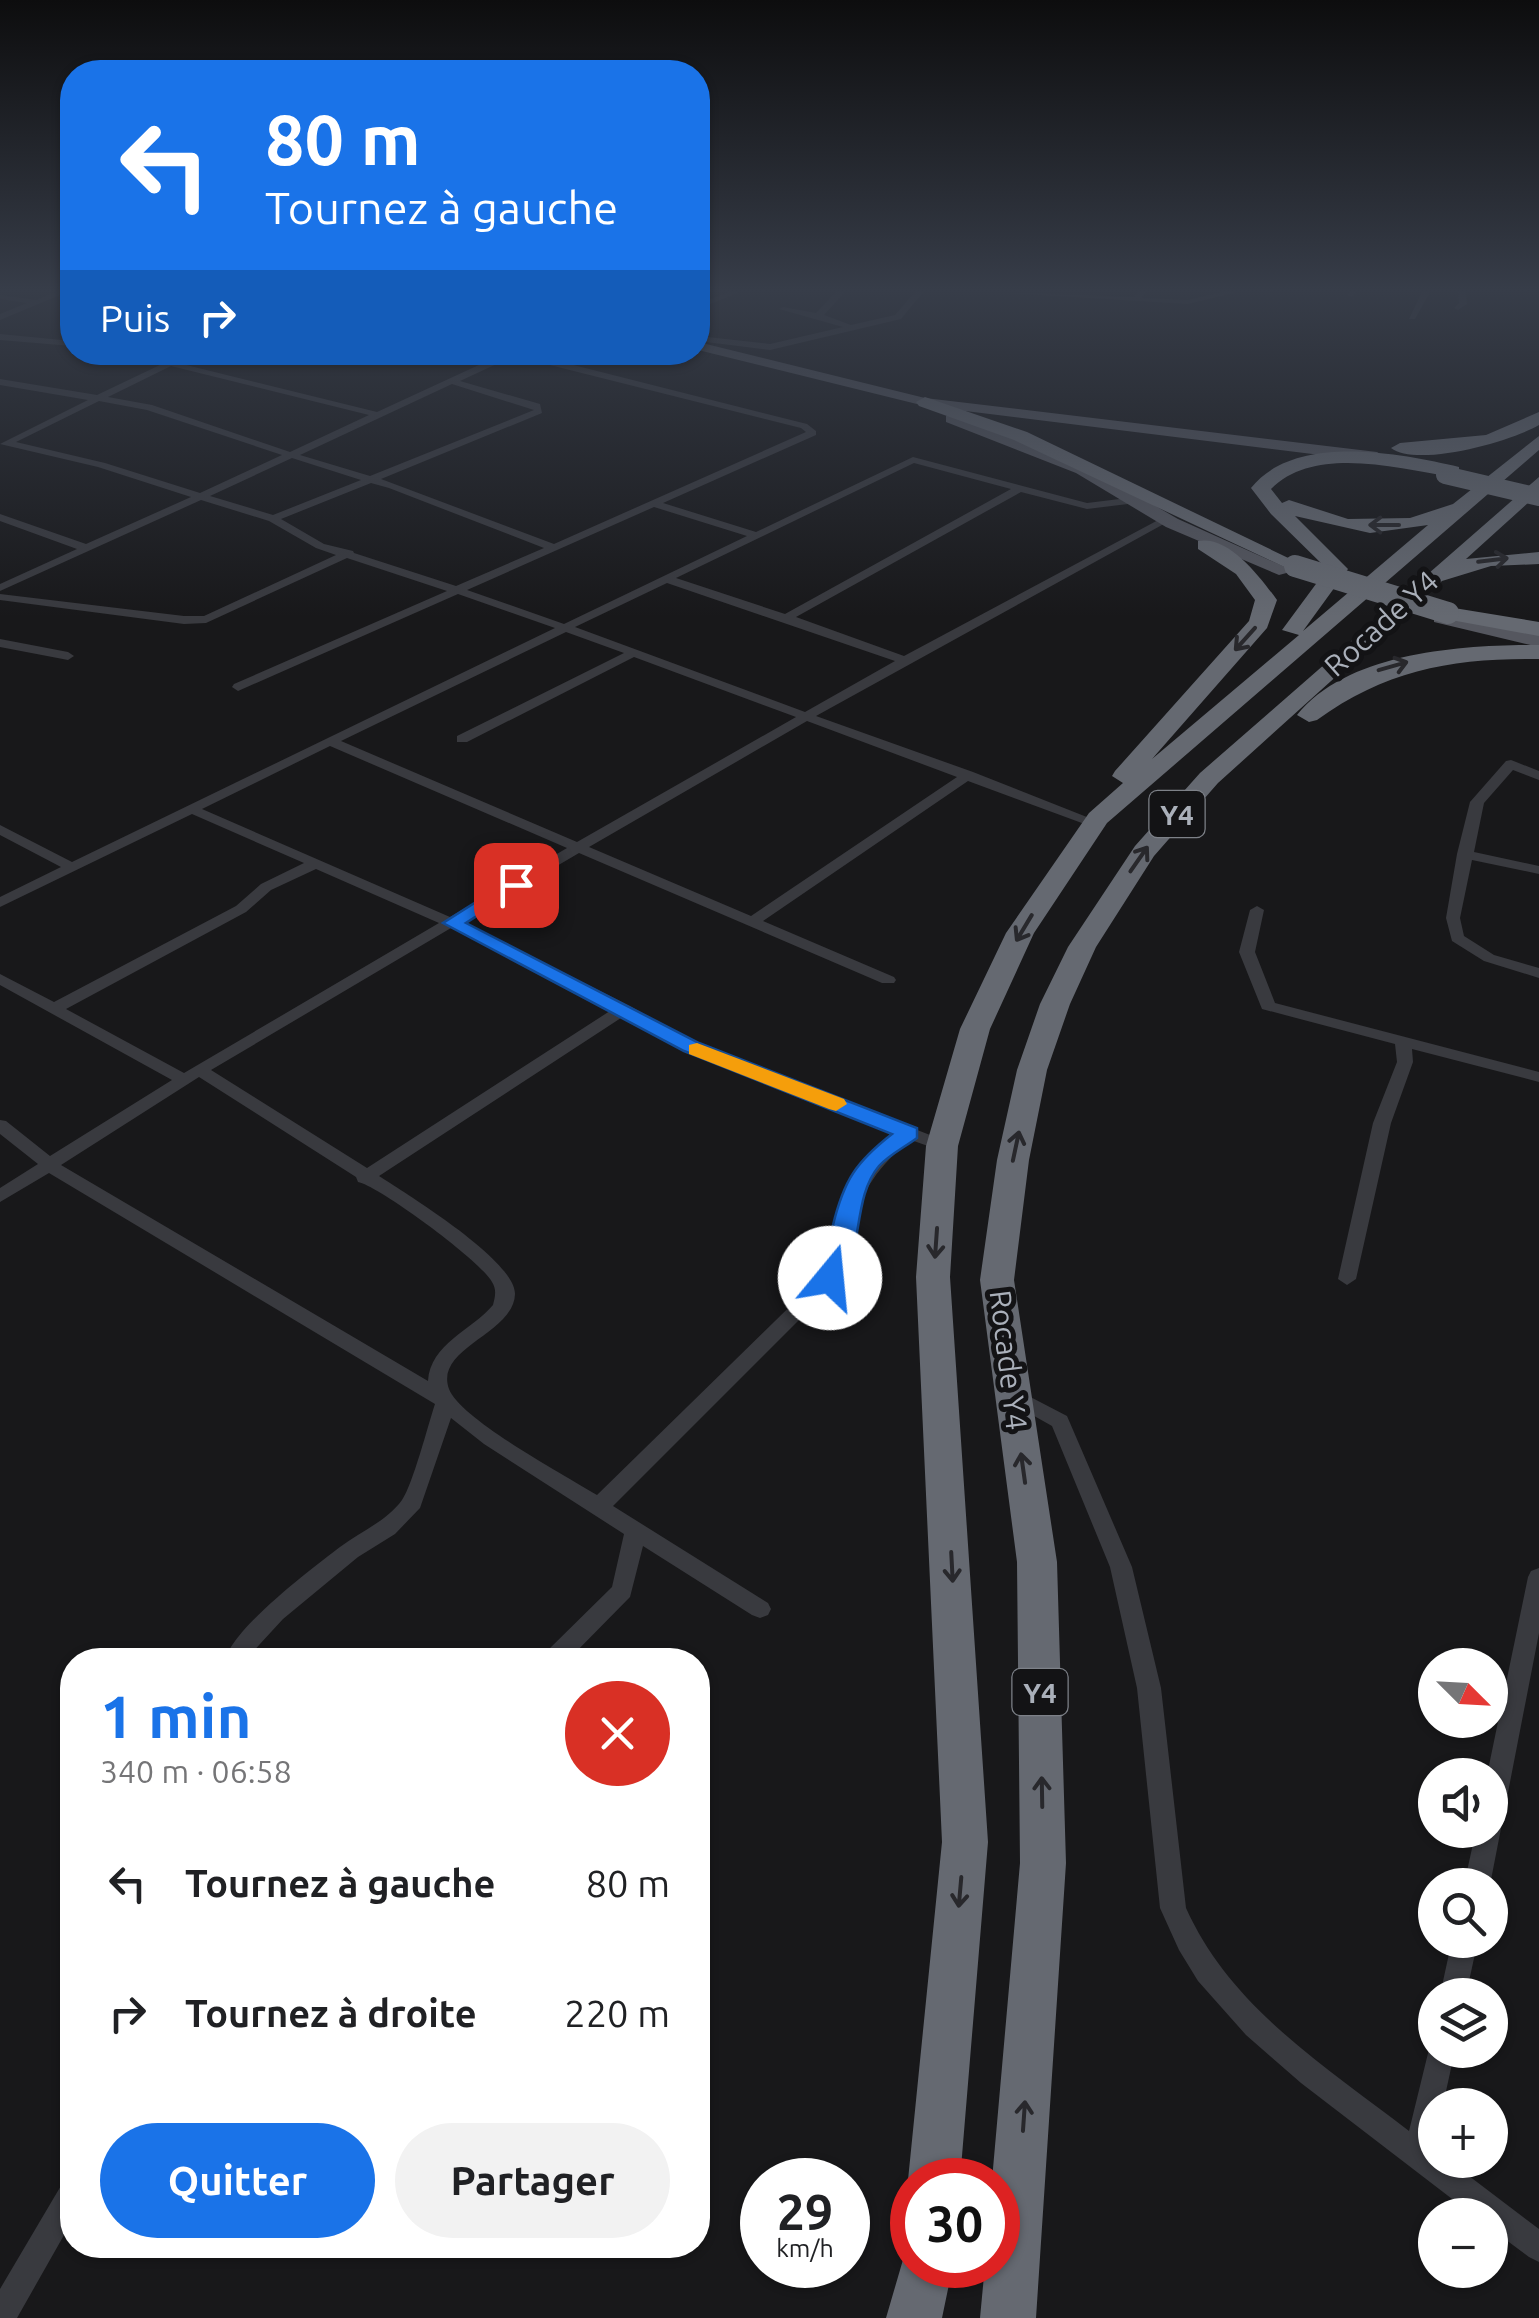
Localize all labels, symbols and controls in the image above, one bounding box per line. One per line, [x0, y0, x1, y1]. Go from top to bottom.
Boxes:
icon: left [100, 100, 230, 230]
text: 80 m [265, 100, 421, 178]
text: Tournez à gauche [265, 182, 618, 233]
icon: right [190, 290, 245, 345]
text: Puis [100, 297, 170, 339]
one-way arrow [1369, 516, 1401, 535]
one-way arrow [1477, 550, 1509, 569]
street label: Rocade Y4 [1317, 563, 1445, 683]
one-way arrow [1233, 626, 1256, 651]
one-way arrow [1377, 656, 1409, 675]
road number: Y4 [1150, 791, 1204, 837]
pin [474, 843, 559, 928]
one-way arrow [1128, 846, 1149, 874]
icon: arrive [489, 858, 544, 913]
one-way arrow [1014, 914, 1034, 942]
one-way arrow [1007, 1131, 1026, 1163]
position arrow [778, 1226, 882, 1330]
one-way arrow [926, 1227, 945, 1259]
street label: Rocade Y4 [984, 1288, 1034, 1432]
one-way arrow [1014, 1452, 1032, 1485]
one-way arrow [943, 1551, 962, 1583]
north arrow [1418, 1648, 1508, 1738]
map controls [1418, 1648, 1508, 2288]
road number: Y4 [1012, 1669, 1068, 1715]
button: close [565, 1681, 670, 1786]
text: 1 min [100, 1682, 252, 1749]
text: 340 m · 06:58 [100, 1753, 292, 1789]
button: sound [1418, 1758, 1508, 1848]
one-way arrow [1032, 1777, 1051, 1809]
icon: left [100, 1856, 155, 1911]
text: Tournez à gauche [185, 1862, 495, 1904]
text: 80 m [586, 1862, 670, 1904]
button: search [1418, 1868, 1508, 1958]
one-way arrow [951, 1875, 970, 1907]
button: layers [1418, 1978, 1508, 2068]
icon: right [100, 1986, 155, 2041]
text: Tournez à droite [185, 1992, 477, 2034]
text: 220 m [564, 1992, 670, 2034]
button: + [1418, 2088, 1508, 2178]
one-way arrow [1015, 2101, 1034, 2133]
button: Quitter [100, 2123, 375, 2238]
button: Partager [395, 2123, 670, 2238]
speed limit sign: 30 [890, 2158, 1020, 2288]
text: 29 [777, 2183, 833, 2239]
button: − [1418, 2198, 1508, 2288]
text: km/h [776, 2234, 834, 2262]

